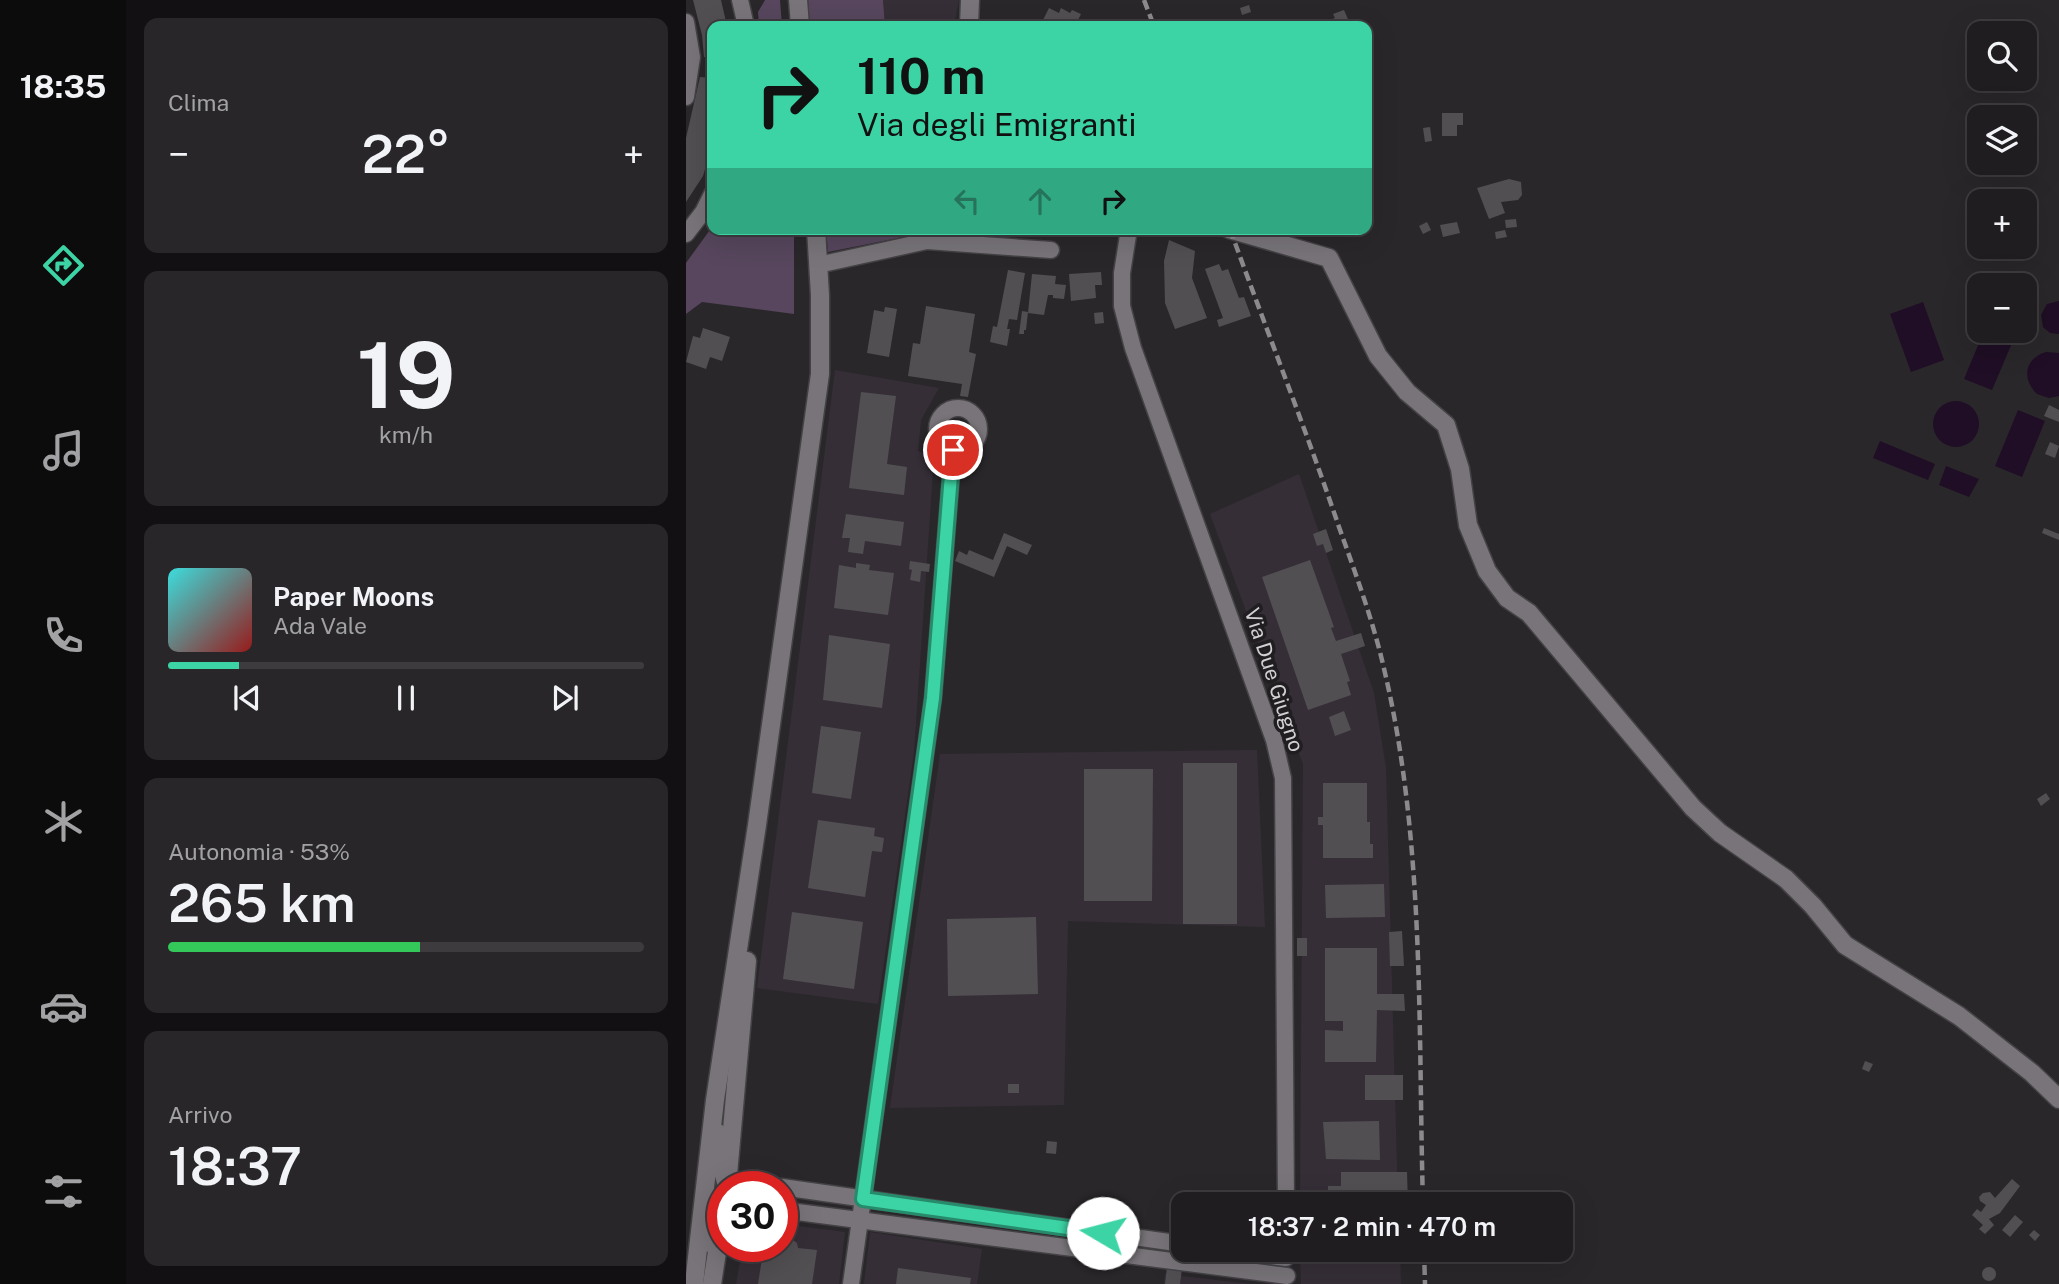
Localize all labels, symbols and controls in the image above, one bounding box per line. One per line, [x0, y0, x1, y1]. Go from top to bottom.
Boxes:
map controls [1967, 21, 2037, 343]
button: search [1967, 21, 2037, 91]
text: 110 m [857, 47, 985, 105]
icon: right [742, 49, 833, 140]
text: 18:35 [20, 68, 106, 105]
text: Clima [168, 89, 229, 116]
button: layers [1967, 105, 2037, 175]
text: Via degli Emigranti [857, 106, 1136, 143]
text: 22° [362, 124, 450, 185]
text: − [168, 132, 189, 177]
text: + [623, 132, 644, 177]
icon: left [948, 182, 986, 220]
icon: ahead [1021, 182, 1059, 220]
icon: right [1094, 182, 1132, 220]
button: + [1967, 189, 2037, 259]
icon: directions [39, 241, 88, 290]
button: − [1967, 273, 2037, 343]
text: 19 [357, 322, 455, 428]
pin [923, 420, 983, 480]
text: km/h [379, 421, 433, 448]
icon: music [39, 426, 88, 475]
icon: arrive [934, 431, 972, 469]
text: Paper Moons [273, 581, 434, 612]
street label: Via Due Giugno [1239, 605, 1309, 755]
icon: phone [39, 611, 88, 660]
text: Ada Vale [273, 612, 367, 639]
icon: previous [228, 679, 266, 717]
icon: pause [387, 679, 425, 717]
icon: next [546, 679, 584, 717]
icon: climate [39, 797, 88, 846]
text: Autonomia · 53% [168, 838, 350, 865]
text: 265 km [168, 873, 356, 934]
icon: car [39, 982, 88, 1031]
text: Arrivo [168, 1101, 232, 1128]
text: 18:37 [168, 1136, 302, 1197]
icon: filters [39, 1167, 88, 1216]
speed limit sign: 30 [707, 1171, 798, 1262]
position arrow [1066, 1196, 1140, 1270]
text: 18:37 · 2 min · 470 m [1248, 1211, 1496, 1242]

